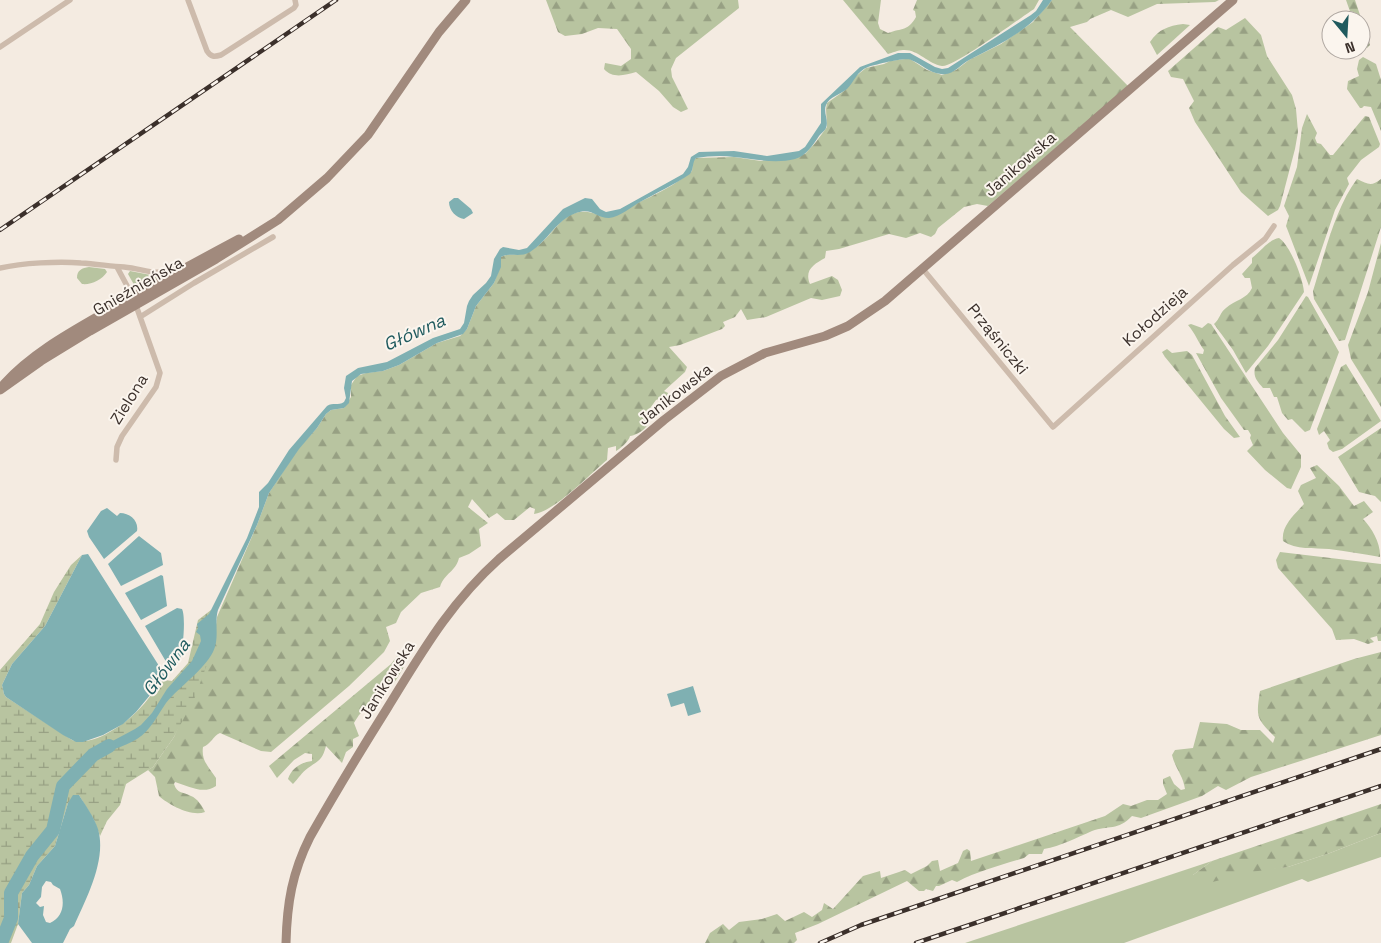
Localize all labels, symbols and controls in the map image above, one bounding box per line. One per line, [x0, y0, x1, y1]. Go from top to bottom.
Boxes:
north arrow [1321, 10, 1371, 60]
text: N [1343, 37, 1357, 57]
street label: Janikowska [980, 127, 1060, 201]
street label: Gnieźnieńska [89, 252, 187, 320]
street label: Kołodzieja [1118, 281, 1192, 351]
street label: Prząśniczki [963, 299, 1033, 379]
water label: Główna [380, 308, 449, 356]
street label: Janikowska [634, 358, 716, 430]
street label: Zielona [105, 370, 153, 428]
water label: Główna [137, 634, 195, 700]
street label: Janikowska [355, 637, 419, 723]

